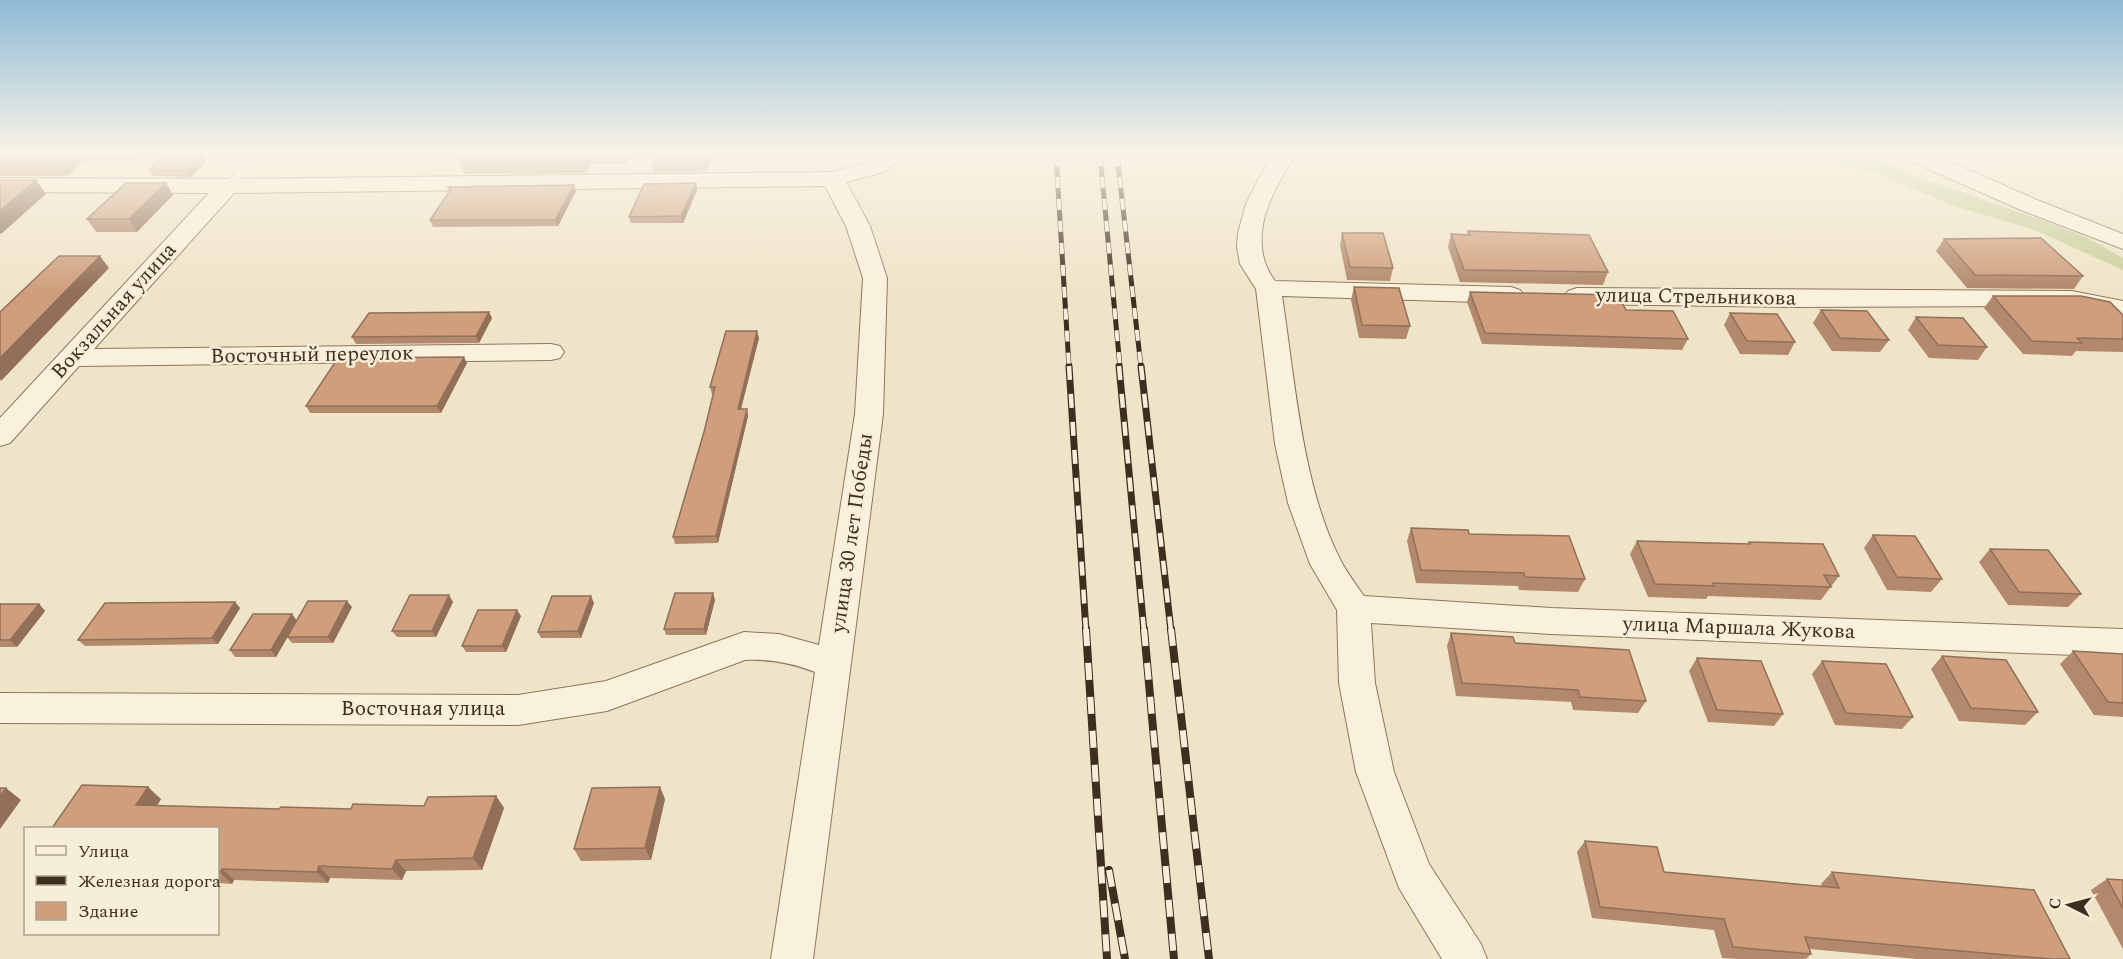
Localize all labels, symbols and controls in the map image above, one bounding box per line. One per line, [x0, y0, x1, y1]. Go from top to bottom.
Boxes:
street label: Вокзальная улица [44, 235, 185, 387]
street label: улица Стрельникова [1595, 279, 1797, 315]
street label: Восточный переулок [210, 337, 414, 373]
street label: улица 30 лет Победы [822, 431, 882, 636]
street label: улица Маршала Жукова [1621, 608, 1857, 648]
street label: Восточная улица [341, 693, 506, 725]
legend [24, 827, 219, 935]
text: Улица [78, 838, 129, 865]
text: Железная дорога [78, 868, 221, 895]
north arrow [2039, 875, 2099, 935]
text: С [2043, 897, 2068, 910]
text: Здание [78, 898, 138, 925]

